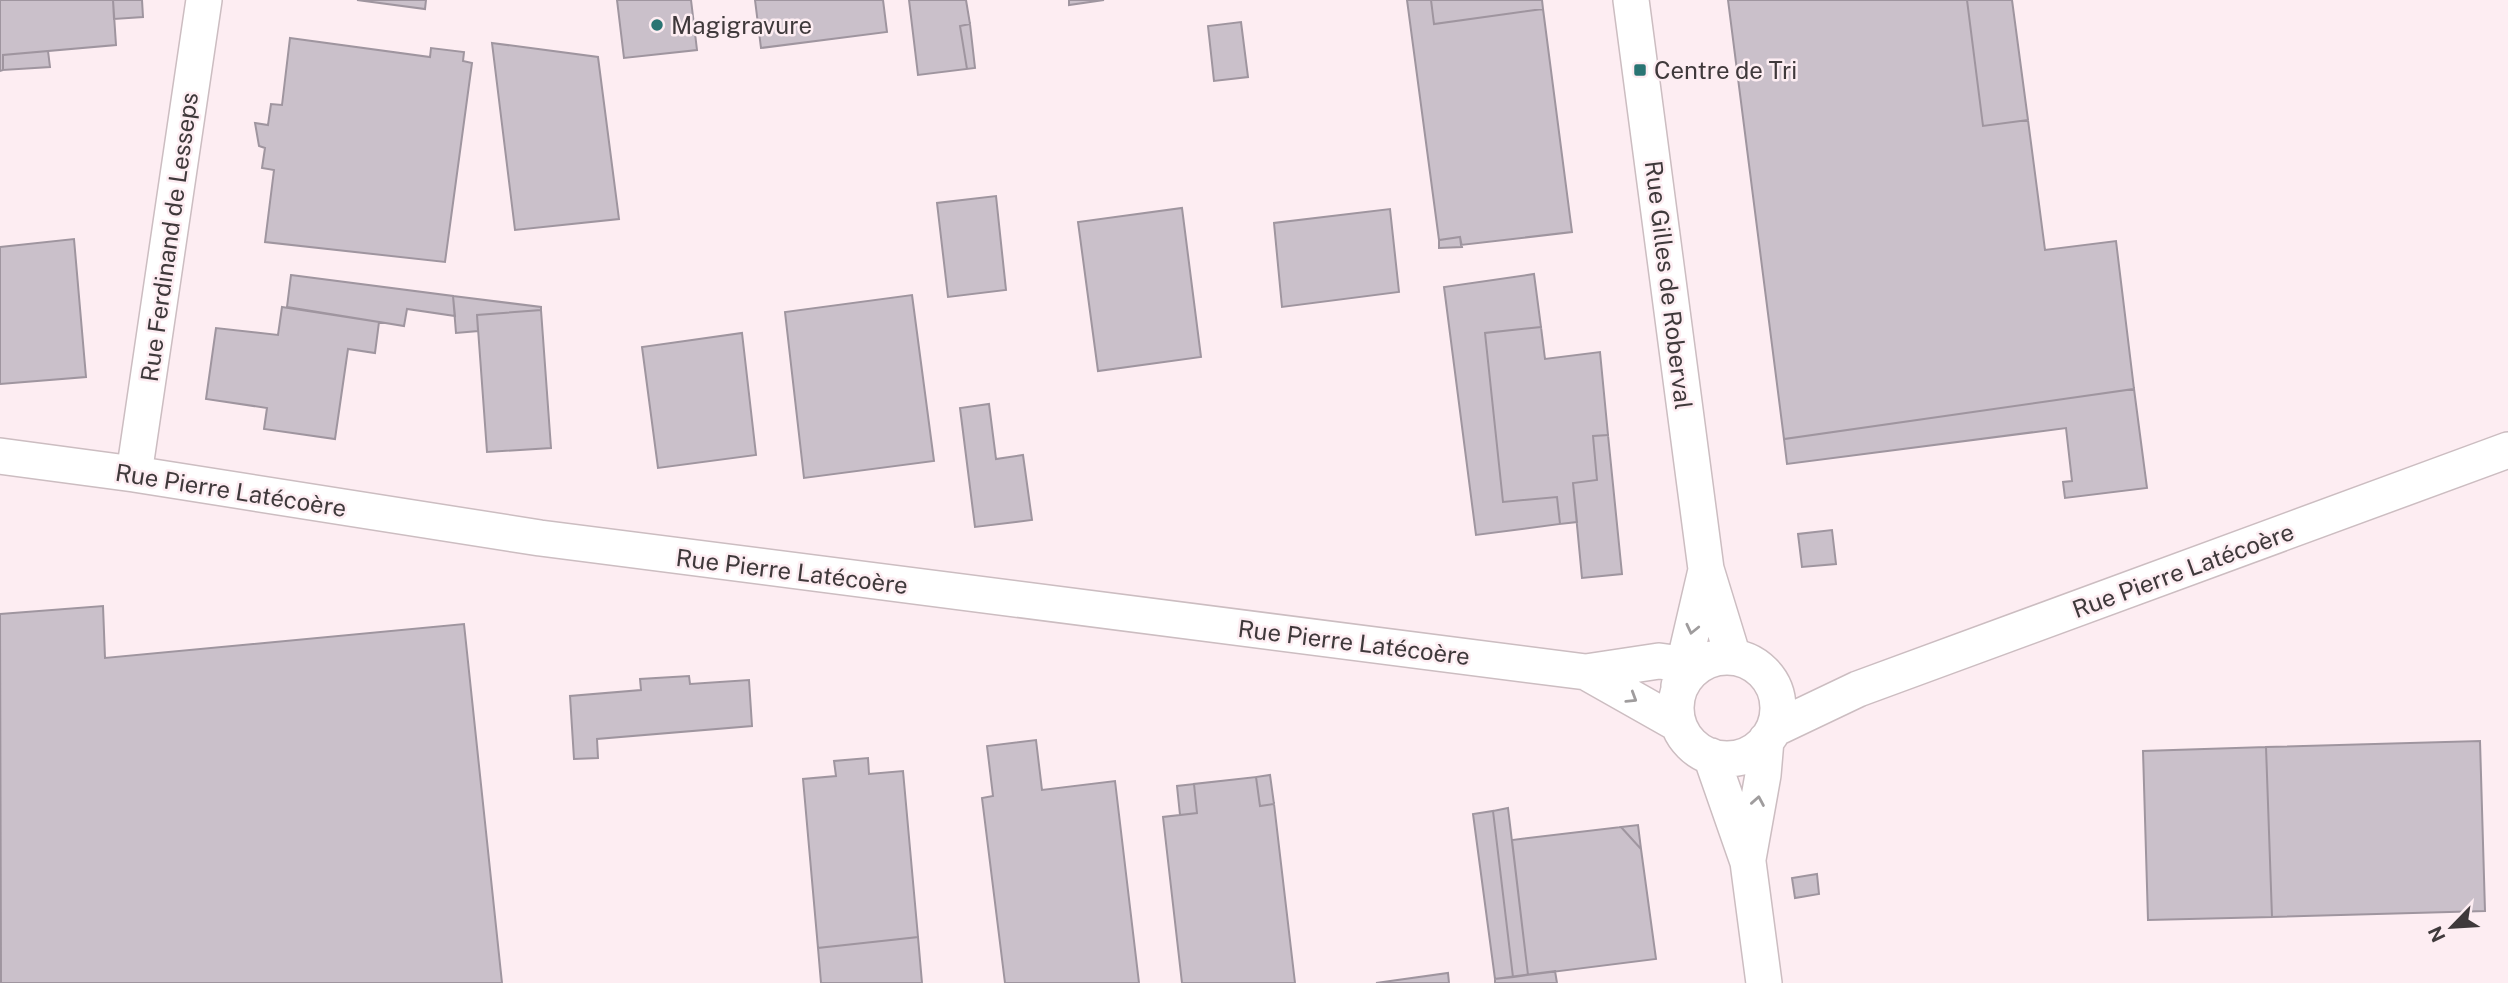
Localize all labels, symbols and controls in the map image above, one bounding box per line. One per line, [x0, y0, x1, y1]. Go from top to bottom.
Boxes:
place label: Magigravure [671, 11, 812, 39]
marker: Magigravure [649, 17, 665, 33]
place label: Centre de Tri [1654, 56, 1797, 84]
marker: Centre de Tri [1632, 62, 1648, 78]
street label: Rue Ferdinand de Lesseps [135, 90, 203, 384]
street label: Rue Gilles de Roberval [1640, 159, 1698, 411]
street label: Rue Pierre Latécoère [113, 458, 349, 522]
street label: Rue Pierre Latécoère [2068, 517, 2298, 623]
street label: Rue Pierre Latécoère [674, 543, 910, 599]
street label: Rue Pierre Latécoère [1236, 614, 1472, 670]
one-way arrow [1686, 623, 1700, 635]
one-way arrow [1624, 689, 1637, 702]
one-way arrow [1750, 795, 1765, 807]
north arrow [2417, 892, 2487, 962]
text: N [2423, 923, 2450, 946]

